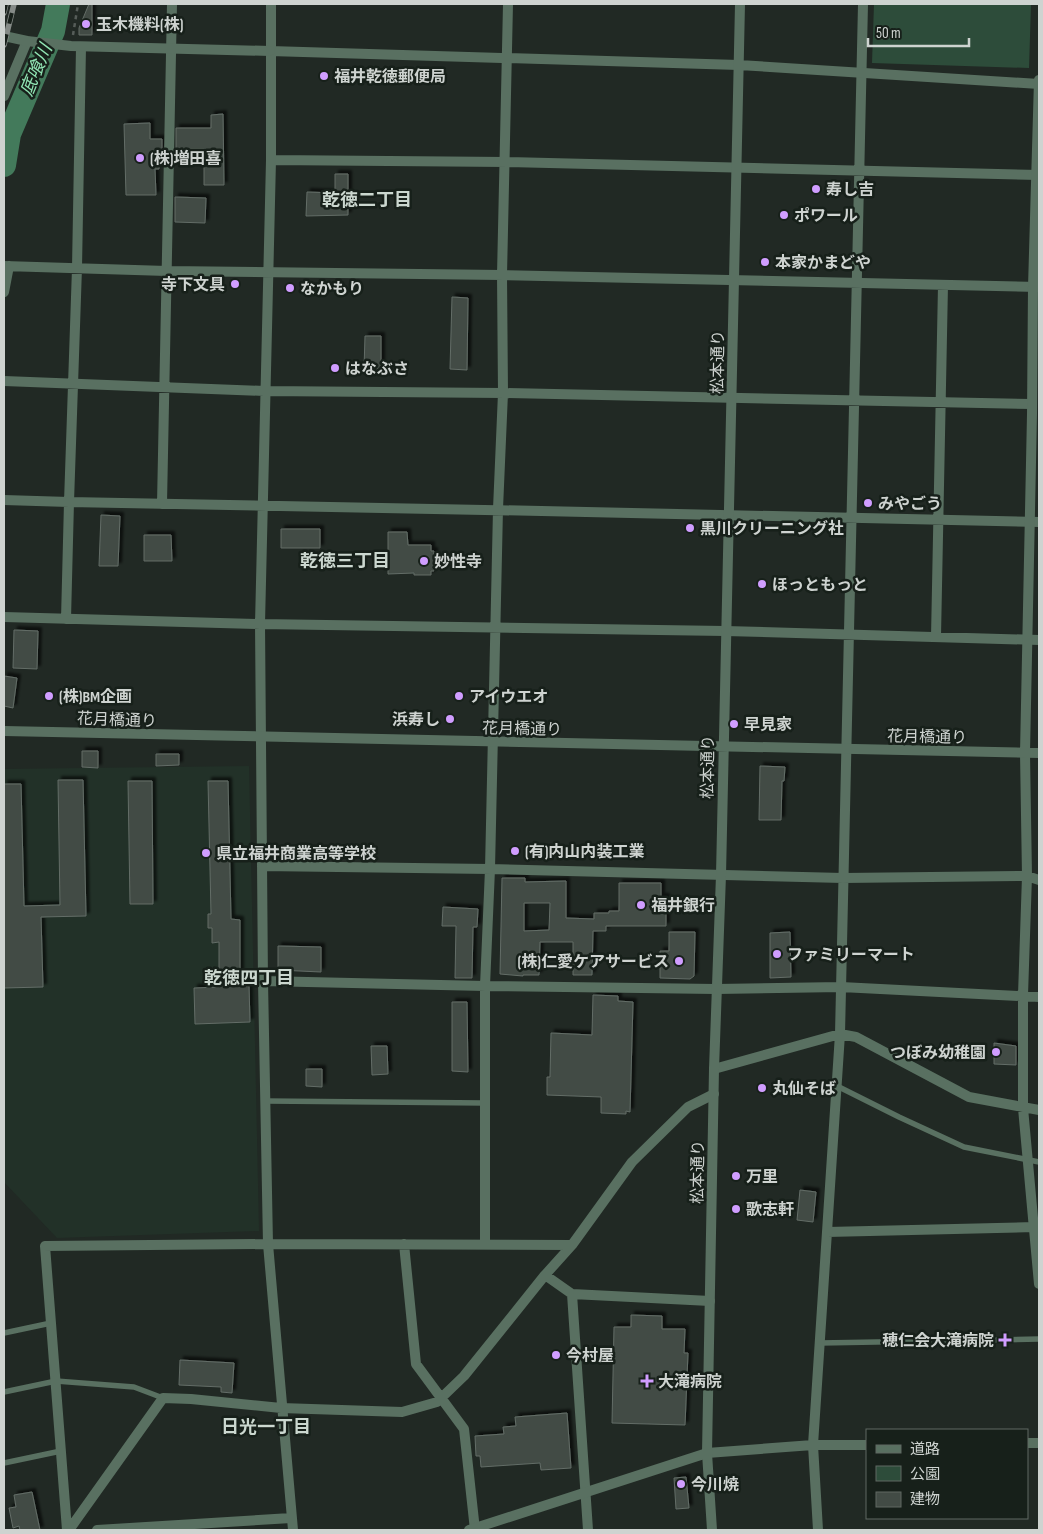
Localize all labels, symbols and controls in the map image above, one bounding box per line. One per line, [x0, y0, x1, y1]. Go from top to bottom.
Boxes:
place label: 玉木機料(株) [96, 15, 183, 35]
scale bar [868, 15, 969, 47]
marker: 玉木機料(株) [80, 18, 92, 30]
text: 50 m [876, 24, 901, 43]
water label: 底喰川 [16, 39, 57, 99]
place label: 福井乾徳郵便局 [334, 67, 446, 87]
marker: 福井乾徳郵便局 [318, 70, 330, 82]
place label: (株)増田喜 [150, 149, 221, 169]
marker: (株)増田喜 [134, 152, 146, 164]
place label: 寿し吉 [826, 181, 874, 200]
marker: 寿し吉 [810, 183, 822, 195]
district label: 乾徳二丁目 [322, 190, 412, 211]
place label: ポワール [794, 207, 858, 226]
marker: ポワール [778, 209, 790, 221]
place label: 本家かまどや [775, 254, 871, 273]
marker: 本家かまどや [759, 256, 771, 268]
place label: 寺下文具 [161, 276, 225, 295]
marker: 寺下文具 [229, 278, 241, 290]
place label: なかもり [300, 280, 364, 299]
marker: なかもり [284, 282, 296, 294]
street label: 松本通り [708, 330, 729, 394]
place label: はなぶさ [345, 360, 409, 379]
marker: はなぶさ [329, 362, 341, 374]
place label: みやごう [878, 495, 942, 514]
marker: みやごう [862, 497, 874, 509]
place label: 黒川クリーニング社 [700, 519, 844, 539]
marker: 黒川クリーニング社 [684, 522, 696, 534]
district label: 乾徳三丁目 [300, 551, 390, 572]
place label: 妙性寺 [434, 553, 482, 572]
marker: 妙性寺 [418, 555, 430, 567]
place label: ほっともっと [772, 576, 868, 595]
marker: ほっともっと [756, 578, 768, 590]
place label: (株)BM企画 [59, 688, 132, 707]
place label: アイウエオ [469, 688, 548, 707]
marker: (株)BM企画 [43, 690, 55, 702]
marker: アイウエオ [453, 690, 465, 702]
street label: 花月橋通り [77, 710, 157, 731]
place label: 浜寿し [392, 711, 440, 730]
marker: 浜寿し [444, 713, 456, 725]
place label: 早見家 [744, 716, 792, 735]
marker: 早見家 [728, 718, 740, 730]
street label: 花月橋通り [482, 719, 562, 740]
street label: 花月橋通り [887, 727, 967, 748]
street label: 松本通り [698, 735, 719, 799]
place label: (有)内山内装工業 [525, 843, 644, 862]
place label: 県立福井商業高等学校 [216, 844, 376, 864]
marker: (有)内山内装工業 [509, 845, 521, 857]
marker: 県立福井商業高等学校 [200, 847, 212, 859]
place label: 福井銀行 [651, 896, 715, 916]
marker: 福井銀行 [635, 899, 647, 911]
place label: ファミリーマート [787, 946, 915, 965]
marker: ファミリーマート [771, 948, 783, 960]
place label: (株)仁愛ケアサービス [518, 953, 669, 972]
marker: (株)仁愛ケアサービス [673, 955, 685, 967]
district label: 乾徳四丁目 [204, 968, 294, 989]
place label: つぼみ幼稚園 [890, 1044, 986, 1063]
marker: つぼみ幼稚園 [990, 1046, 1002, 1058]
place label: 丸仙そば [772, 1080, 836, 1099]
marker: 丸仙そば [756, 1082, 768, 1094]
street label: 松本通り [688, 1140, 709, 1204]
place label: 万里 [746, 1168, 778, 1187]
marker: 万里 [730, 1170, 742, 1182]
place label: 歌志軒 [746, 1201, 794, 1220]
marker: 歌志軒 [730, 1203, 742, 1215]
place label: 穂仁会大滝病院 [882, 1332, 994, 1351]
marker: 穂仁会大滝病院 [998, 1333, 1012, 1347]
place label: 今村屋 [566, 1346, 614, 1366]
marker: 今村屋 [550, 1349, 562, 1361]
place label: 大滝病院 [658, 1373, 722, 1392]
marker: 大滝病院 [640, 1374, 654, 1388]
district label: 日光一丁目 [221, 1417, 311, 1438]
legend [866, 1429, 1028, 1519]
text: 道路 [910, 1440, 940, 1459]
text: 公園 [910, 1465, 940, 1484]
place label: 今川焼 [691, 1476, 739, 1495]
marker: 今川焼 [675, 1478, 687, 1490]
text: 建物 [910, 1490, 940, 1509]

